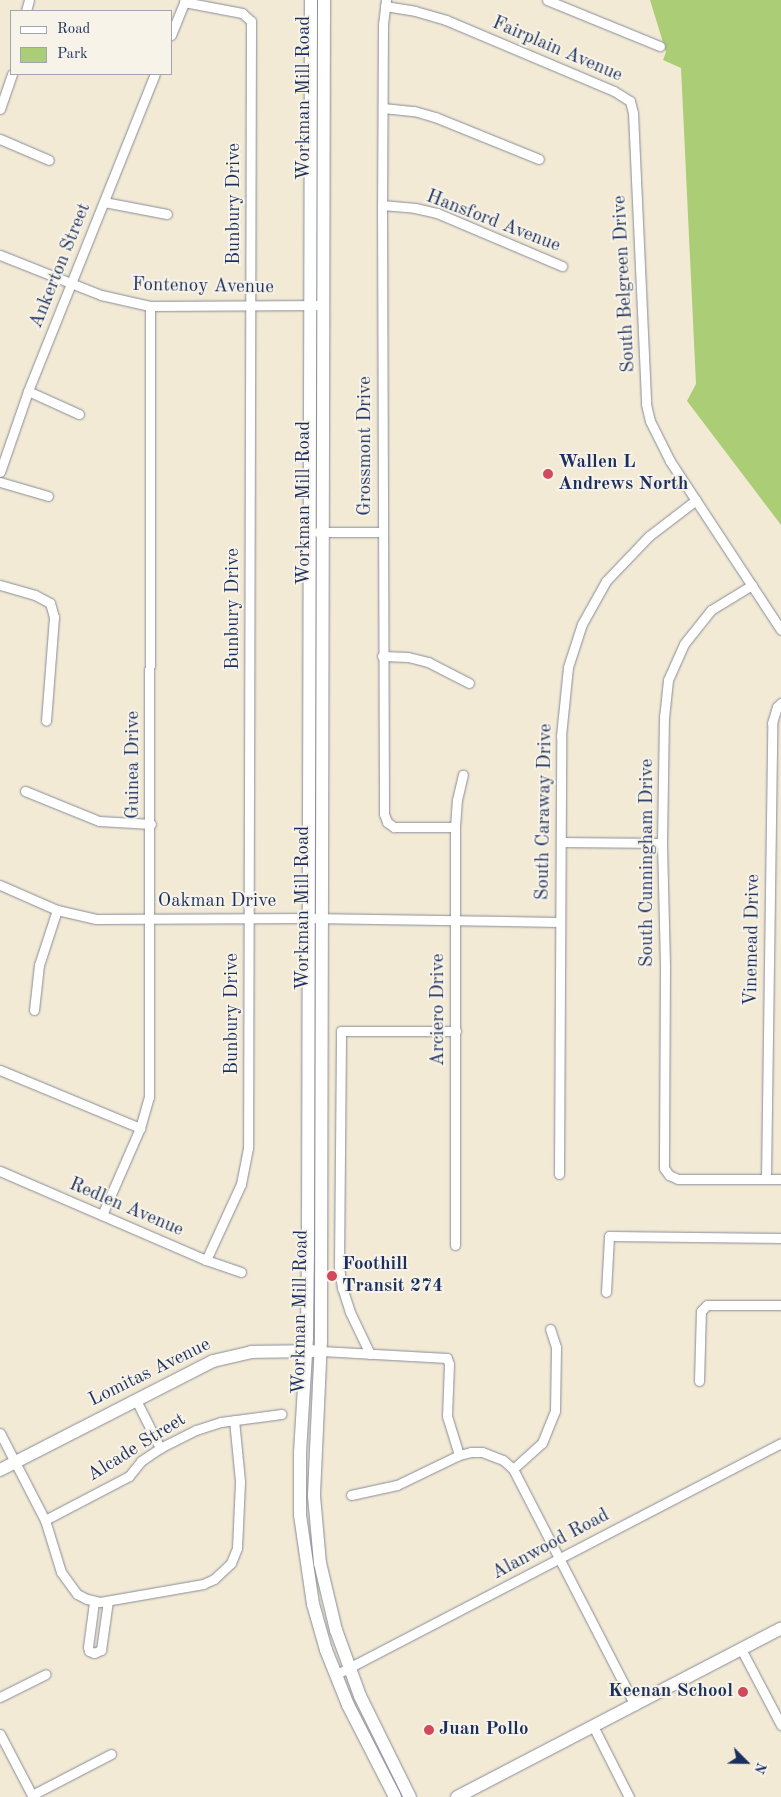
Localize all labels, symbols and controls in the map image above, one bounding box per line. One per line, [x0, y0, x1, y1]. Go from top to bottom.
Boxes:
legend [10, 10, 172, 75]
street label: Fairplain Avenue [488, 12, 626, 88]
street label: Workman Mill Road [294, 16, 316, 180]
text: Road [57, 22, 90, 37]
text: Park [57, 47, 88, 62]
street label: Bunbury Drive [224, 143, 246, 265]
street label: Hansford Avenue [423, 186, 563, 258]
street label: South Belgreen Drive [609, 195, 641, 373]
street label: Ankerton Street [25, 200, 97, 332]
street label: Fontenoy Avenue [132, 274, 274, 300]
street label: Grossmont Drive [355, 376, 377, 516]
street label: Workman Mill Road [294, 421, 316, 585]
place label: Wallen L Andrews North [558, 452, 688, 496]
marker: Wallen L Andrews North [542, 468, 554, 480]
street label: Bunbury Drive [223, 548, 245, 670]
street label: Guinea Drive [123, 711, 145, 819]
street label: South Caraway Drive [532, 723, 558, 901]
street label: South Cunningham Drive [637, 759, 659, 967]
street label: Workman Mill Road [293, 826, 315, 990]
street label: Vinemead Drive [740, 874, 766, 1006]
street label: Oakman Drive [158, 891, 276, 913]
street label: Bunbury Drive [222, 953, 244, 1075]
street label: Arciero Drive [428, 954, 450, 1066]
street label: Redlen Avenue [65, 1174, 187, 1242]
street label: Workman Mill Road [288, 1230, 314, 1394]
place label: Foothill Transit 274 [342, 1254, 443, 1298]
marker: Foothill Transit 274 [326, 1270, 338, 1282]
street label: Lomitas Avenue [86, 1334, 214, 1412]
street label: Alcade Street [84, 1409, 190, 1487]
street label: Alanwood Road [488, 1505, 614, 1585]
place label: Keenan School [608, 1681, 733, 1703]
marker: Keenan School [737, 1686, 749, 1698]
place label: Juan Pollo [439, 1719, 528, 1741]
marker: Juan Pollo [423, 1724, 435, 1736]
north arrow [721, 1737, 771, 1787]
text: N [751, 1760, 768, 1776]

